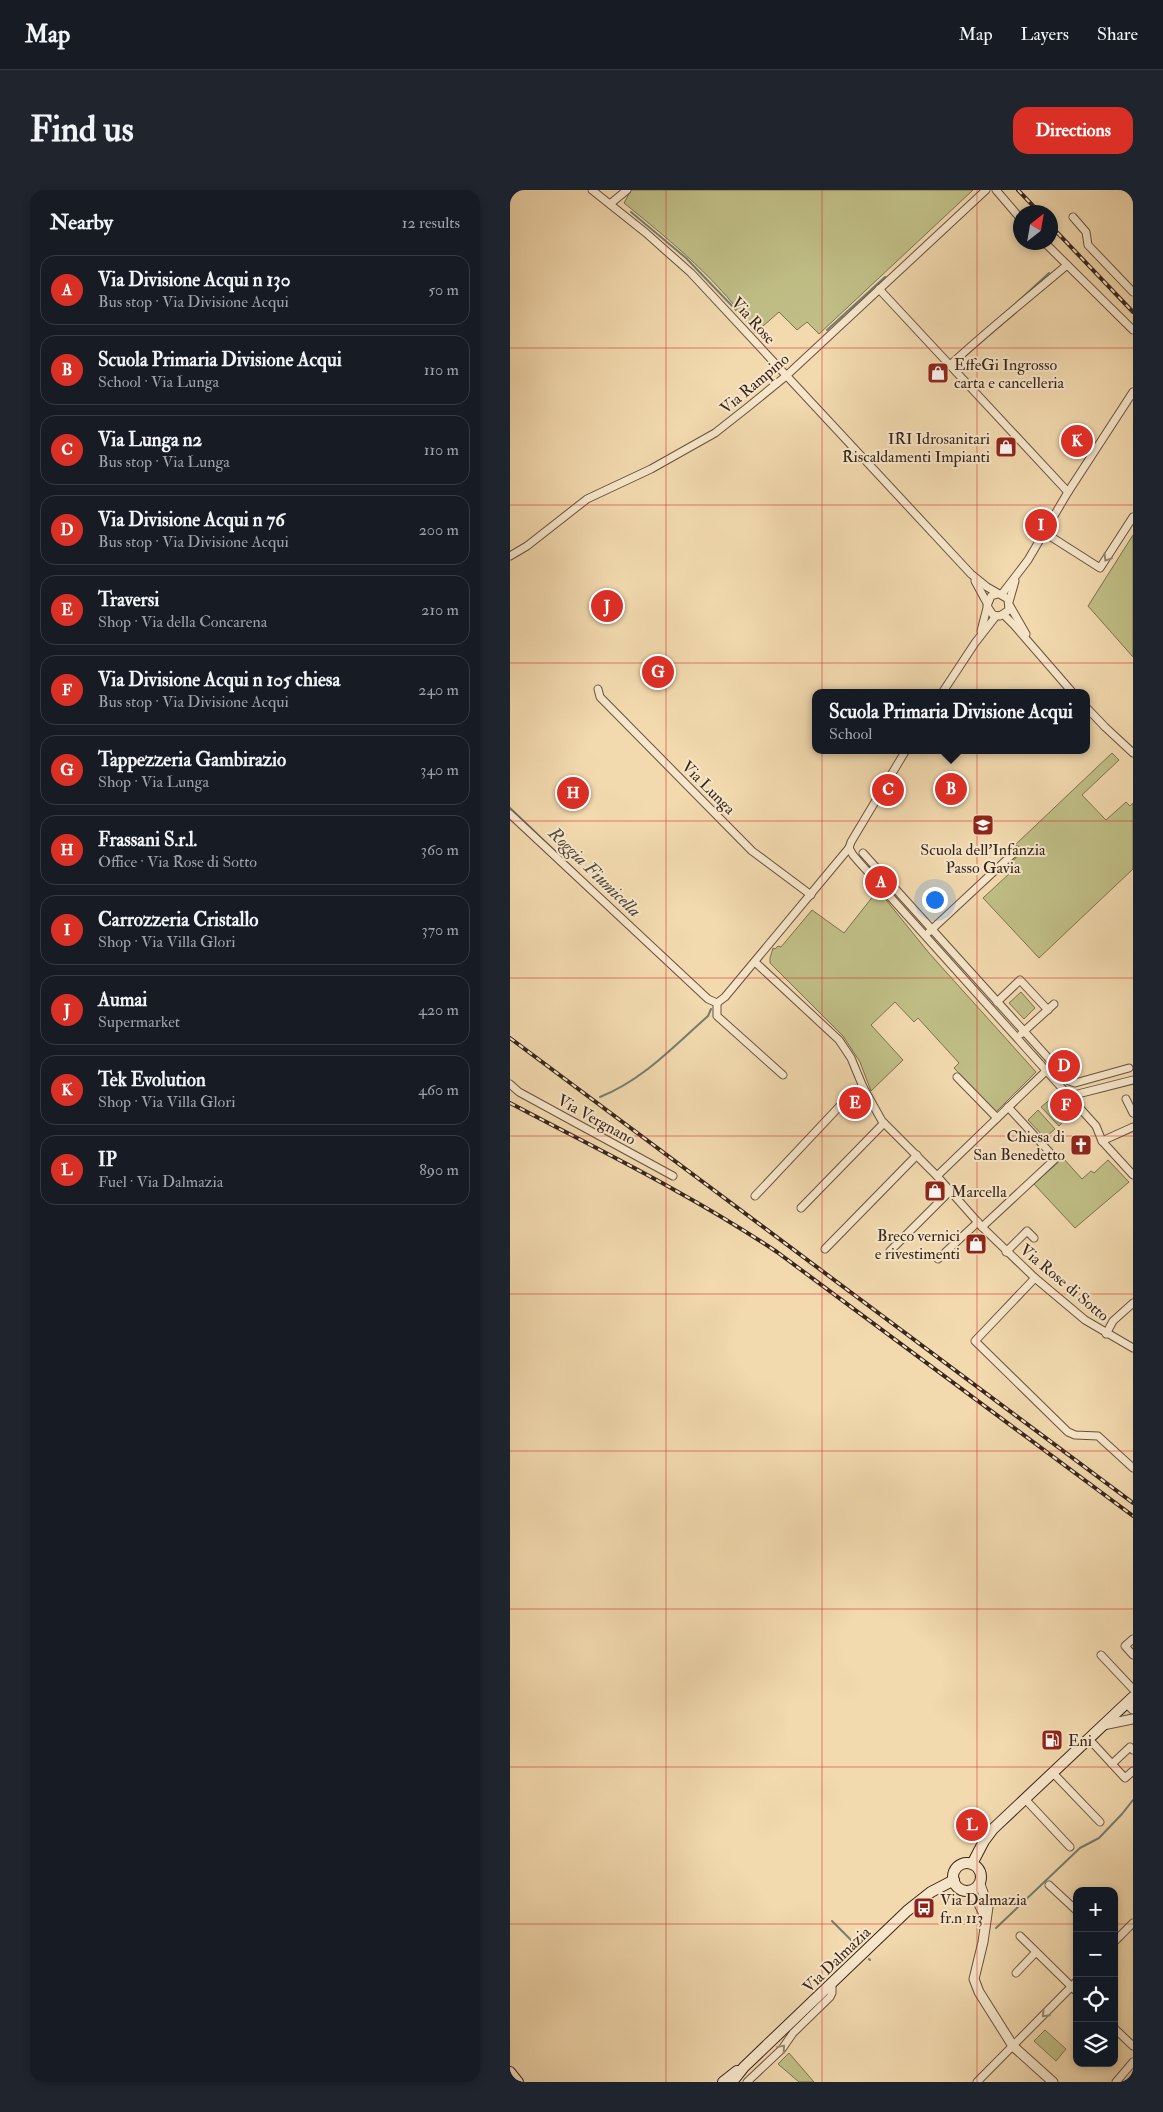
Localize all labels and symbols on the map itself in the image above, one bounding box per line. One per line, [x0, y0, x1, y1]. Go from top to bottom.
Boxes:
north arrow [1013, 205, 1058, 250]
street label: Via Rose [727, 293, 780, 349]
street label: Via Rampino [716, 349, 794, 419]
place label: EffeGi Ingrosso carta e cancelleria [954, 355, 1065, 393]
shop icon: EffeGi Ingrosso carta e cancelleria [926, 361, 950, 385]
pin: K [1061, 422, 1093, 460]
place label: IRI Idrosanitari Riscaldamenti Impianti [842, 429, 990, 468]
shop icon: IRI Idrosanitari Riscaldamenti Impianti [994, 435, 1018, 459]
pin: I [1025, 506, 1057, 544]
one-way arrow [1104, 552, 1113, 562]
pin: J [591, 587, 623, 625]
pin: G [642, 653, 674, 691]
street label: Via Lunga [677, 757, 740, 819]
pin: B [935, 770, 967, 808]
pin: C [872, 771, 904, 809]
pin: H [557, 774, 589, 812]
school or university icon: Scuola dell'Infanzia Passo Gavia [971, 813, 995, 837]
water label: Roggia Fiumicella [543, 822, 646, 922]
place label: Scuola dell'Infanzia Passo Gavia [920, 840, 1046, 878]
pin: A [865, 863, 897, 901]
your location [922, 887, 948, 913]
pin: D [1048, 1047, 1080, 1085]
pin: E [839, 1084, 871, 1122]
pin: F [1050, 1086, 1082, 1124]
street label: Via Vergnano [554, 1090, 640, 1150]
place label: Chiesa di San Benedetto [973, 1127, 1065, 1165]
church icon: Chiesa di San Benedetto [1069, 1133, 1093, 1157]
shop icon: Marcella [923, 1179, 947, 1203]
place label: Marcella [951, 1182, 1007, 1202]
place label: Breco vernici e rivestimenti [875, 1226, 960, 1264]
shop icon: Breco vernici e rivestimenti [964, 1232, 988, 1256]
street label: Via Rose di Sotto [1016, 1240, 1113, 1326]
fuel station icon: Eni [1040, 1728, 1064, 1752]
place label: Eni [1068, 1731, 1092, 1751]
pin: L [956, 1806, 988, 1844]
place label: Via Dalmazia fr.n 113 [940, 1890, 1027, 1928]
bus stop icon: Via Dalmazia fr.n 113 [912, 1896, 936, 1920]
street label: Via Dalmazia [799, 1922, 875, 1997]
one-way arrow [1042, 2008, 1051, 2017]
one-way arrow [776, 2045, 784, 2054]

